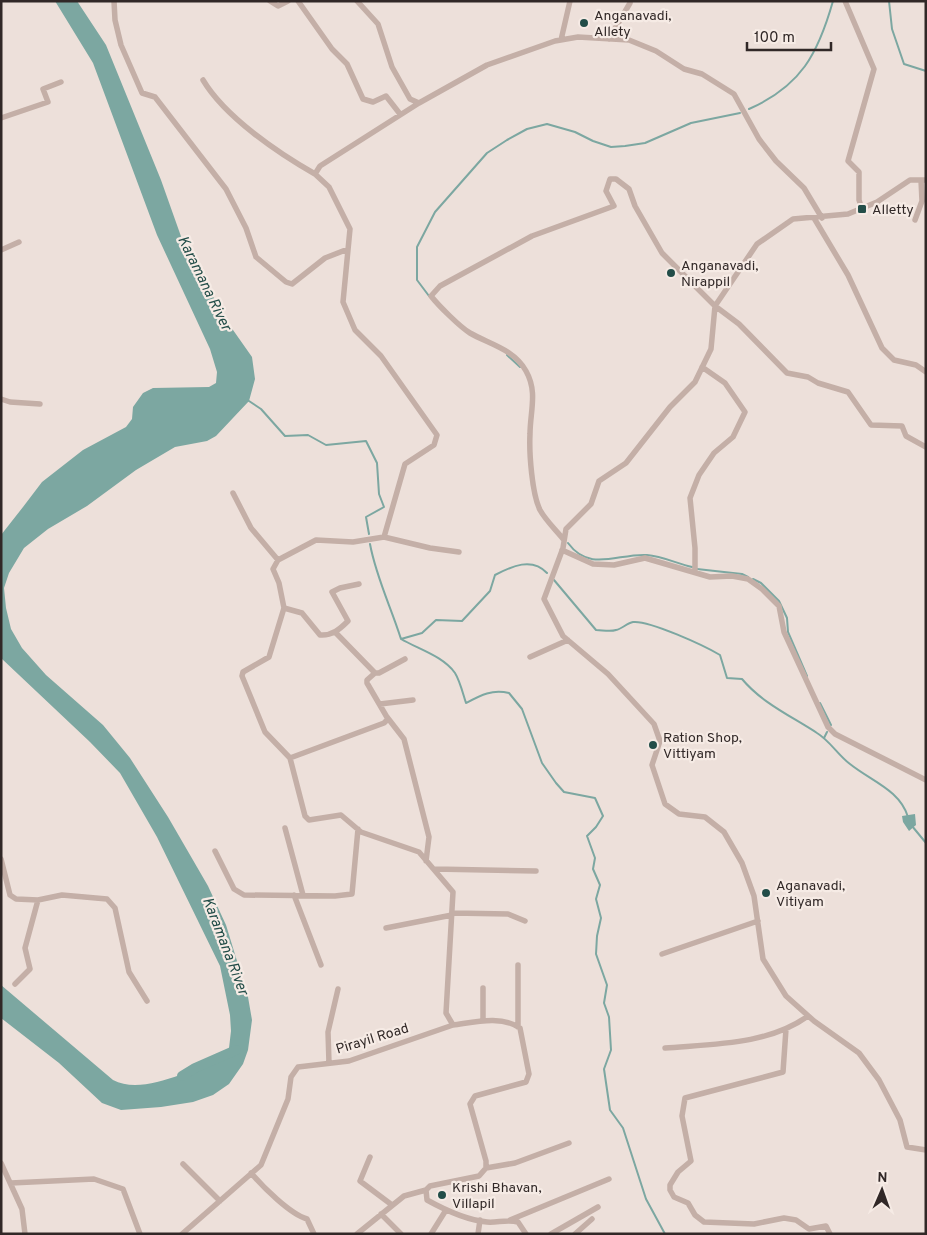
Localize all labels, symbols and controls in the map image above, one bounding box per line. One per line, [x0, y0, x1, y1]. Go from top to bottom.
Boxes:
place label: Anganavadi, Allety [594, 8, 671, 41]
marker: Anganavadi, Allety [578, 17, 590, 29]
scale bar [747, 20, 831, 52]
text: 100 m [754, 29, 795, 48]
place label: Alletty [872, 202, 914, 219]
marker: Alletty [856, 203, 868, 215]
water label: Karamana River [172, 233, 235, 335]
place label: Anganavadi, Nirappil [681, 258, 758, 291]
marker: Anganavadi, Nirappil [665, 267, 677, 279]
place label: Ration Shop, Vittiyam [663, 730, 742, 763]
marker: Ration Shop, Vittiyam [647, 739, 659, 751]
place label: Aganavadi, Vitiyam [776, 878, 845, 911]
marker: Aganavadi, Vitiyam [760, 887, 772, 899]
water label: Karamana River [197, 895, 252, 999]
street label: Pirayil Road [334, 1020, 411, 1059]
north arrow [857, 1165, 907, 1215]
text: N [877, 1170, 888, 1187]
place label: Krishi Bhavan, Villapil [452, 1180, 542, 1213]
marker: Krishi Bhavan, Villapil [436, 1189, 448, 1201]

